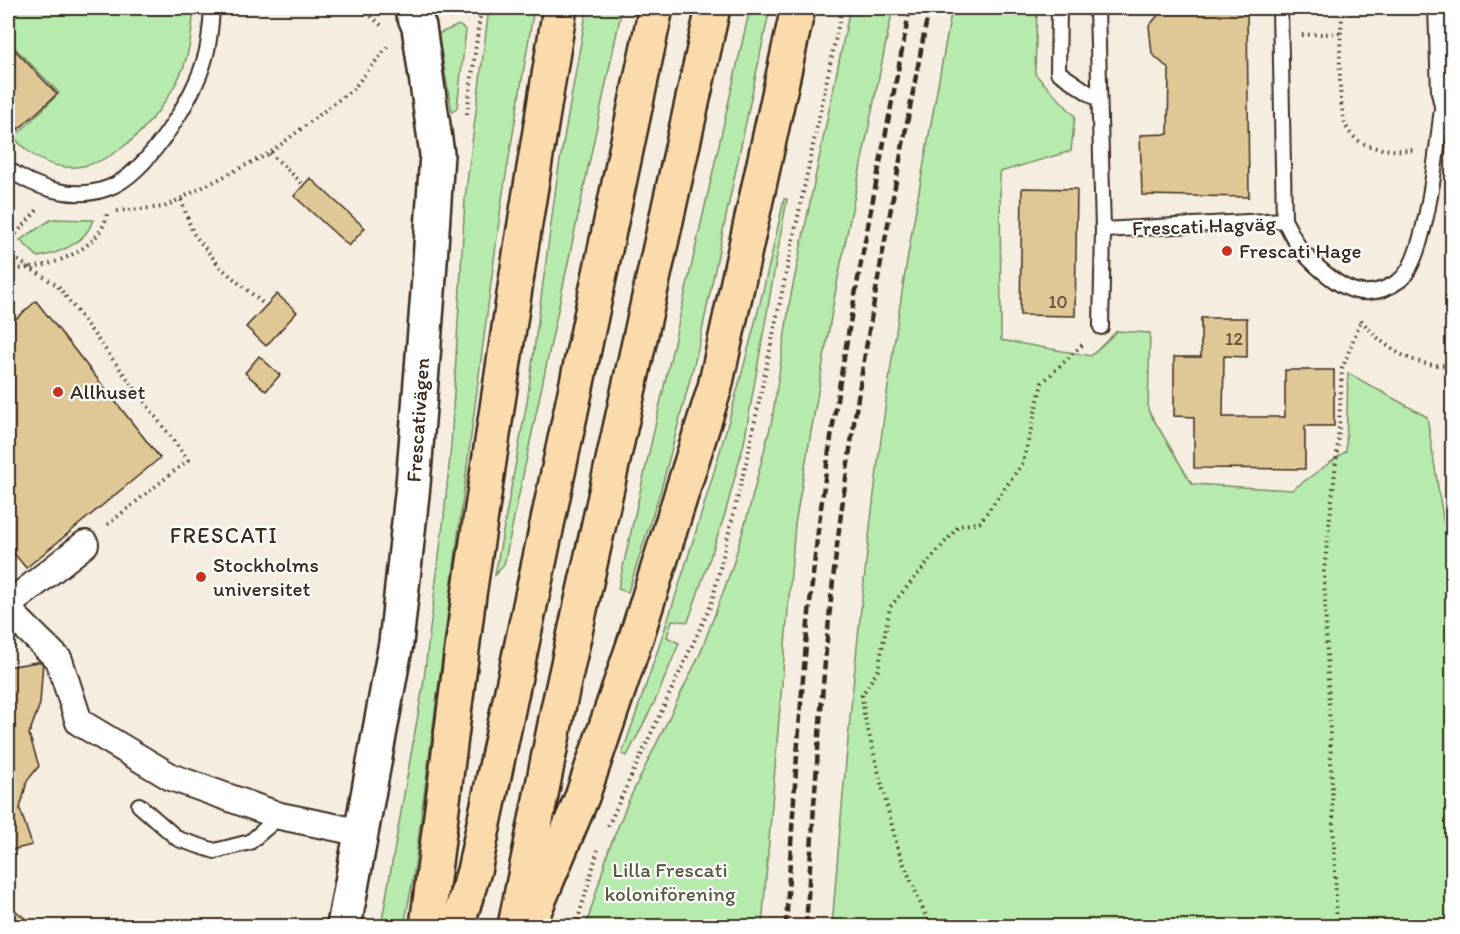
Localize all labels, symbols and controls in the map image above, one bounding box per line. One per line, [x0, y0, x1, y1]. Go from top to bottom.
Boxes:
street label: Frescati Hagväg [1132, 210, 1277, 241]
place label: Frescati Hage [1239, 238, 1362, 263]
marker: Frescati Hage [1220, 244, 1234, 258]
house number: 10 [1048, 291, 1068, 313]
house number: 12 [1225, 328, 1243, 350]
street label: Frescativägen [401, 357, 434, 483]
place label: Allhuset [70, 379, 145, 404]
marker: Allhuset [51, 385, 65, 399]
district label: FRESCATI [170, 522, 278, 549]
place label: Stockholms universitet [213, 552, 319, 601]
marker: Stockholms universitet [194, 570, 208, 584]
park label: Lilla Frescati koloniförening [604, 857, 736, 906]

